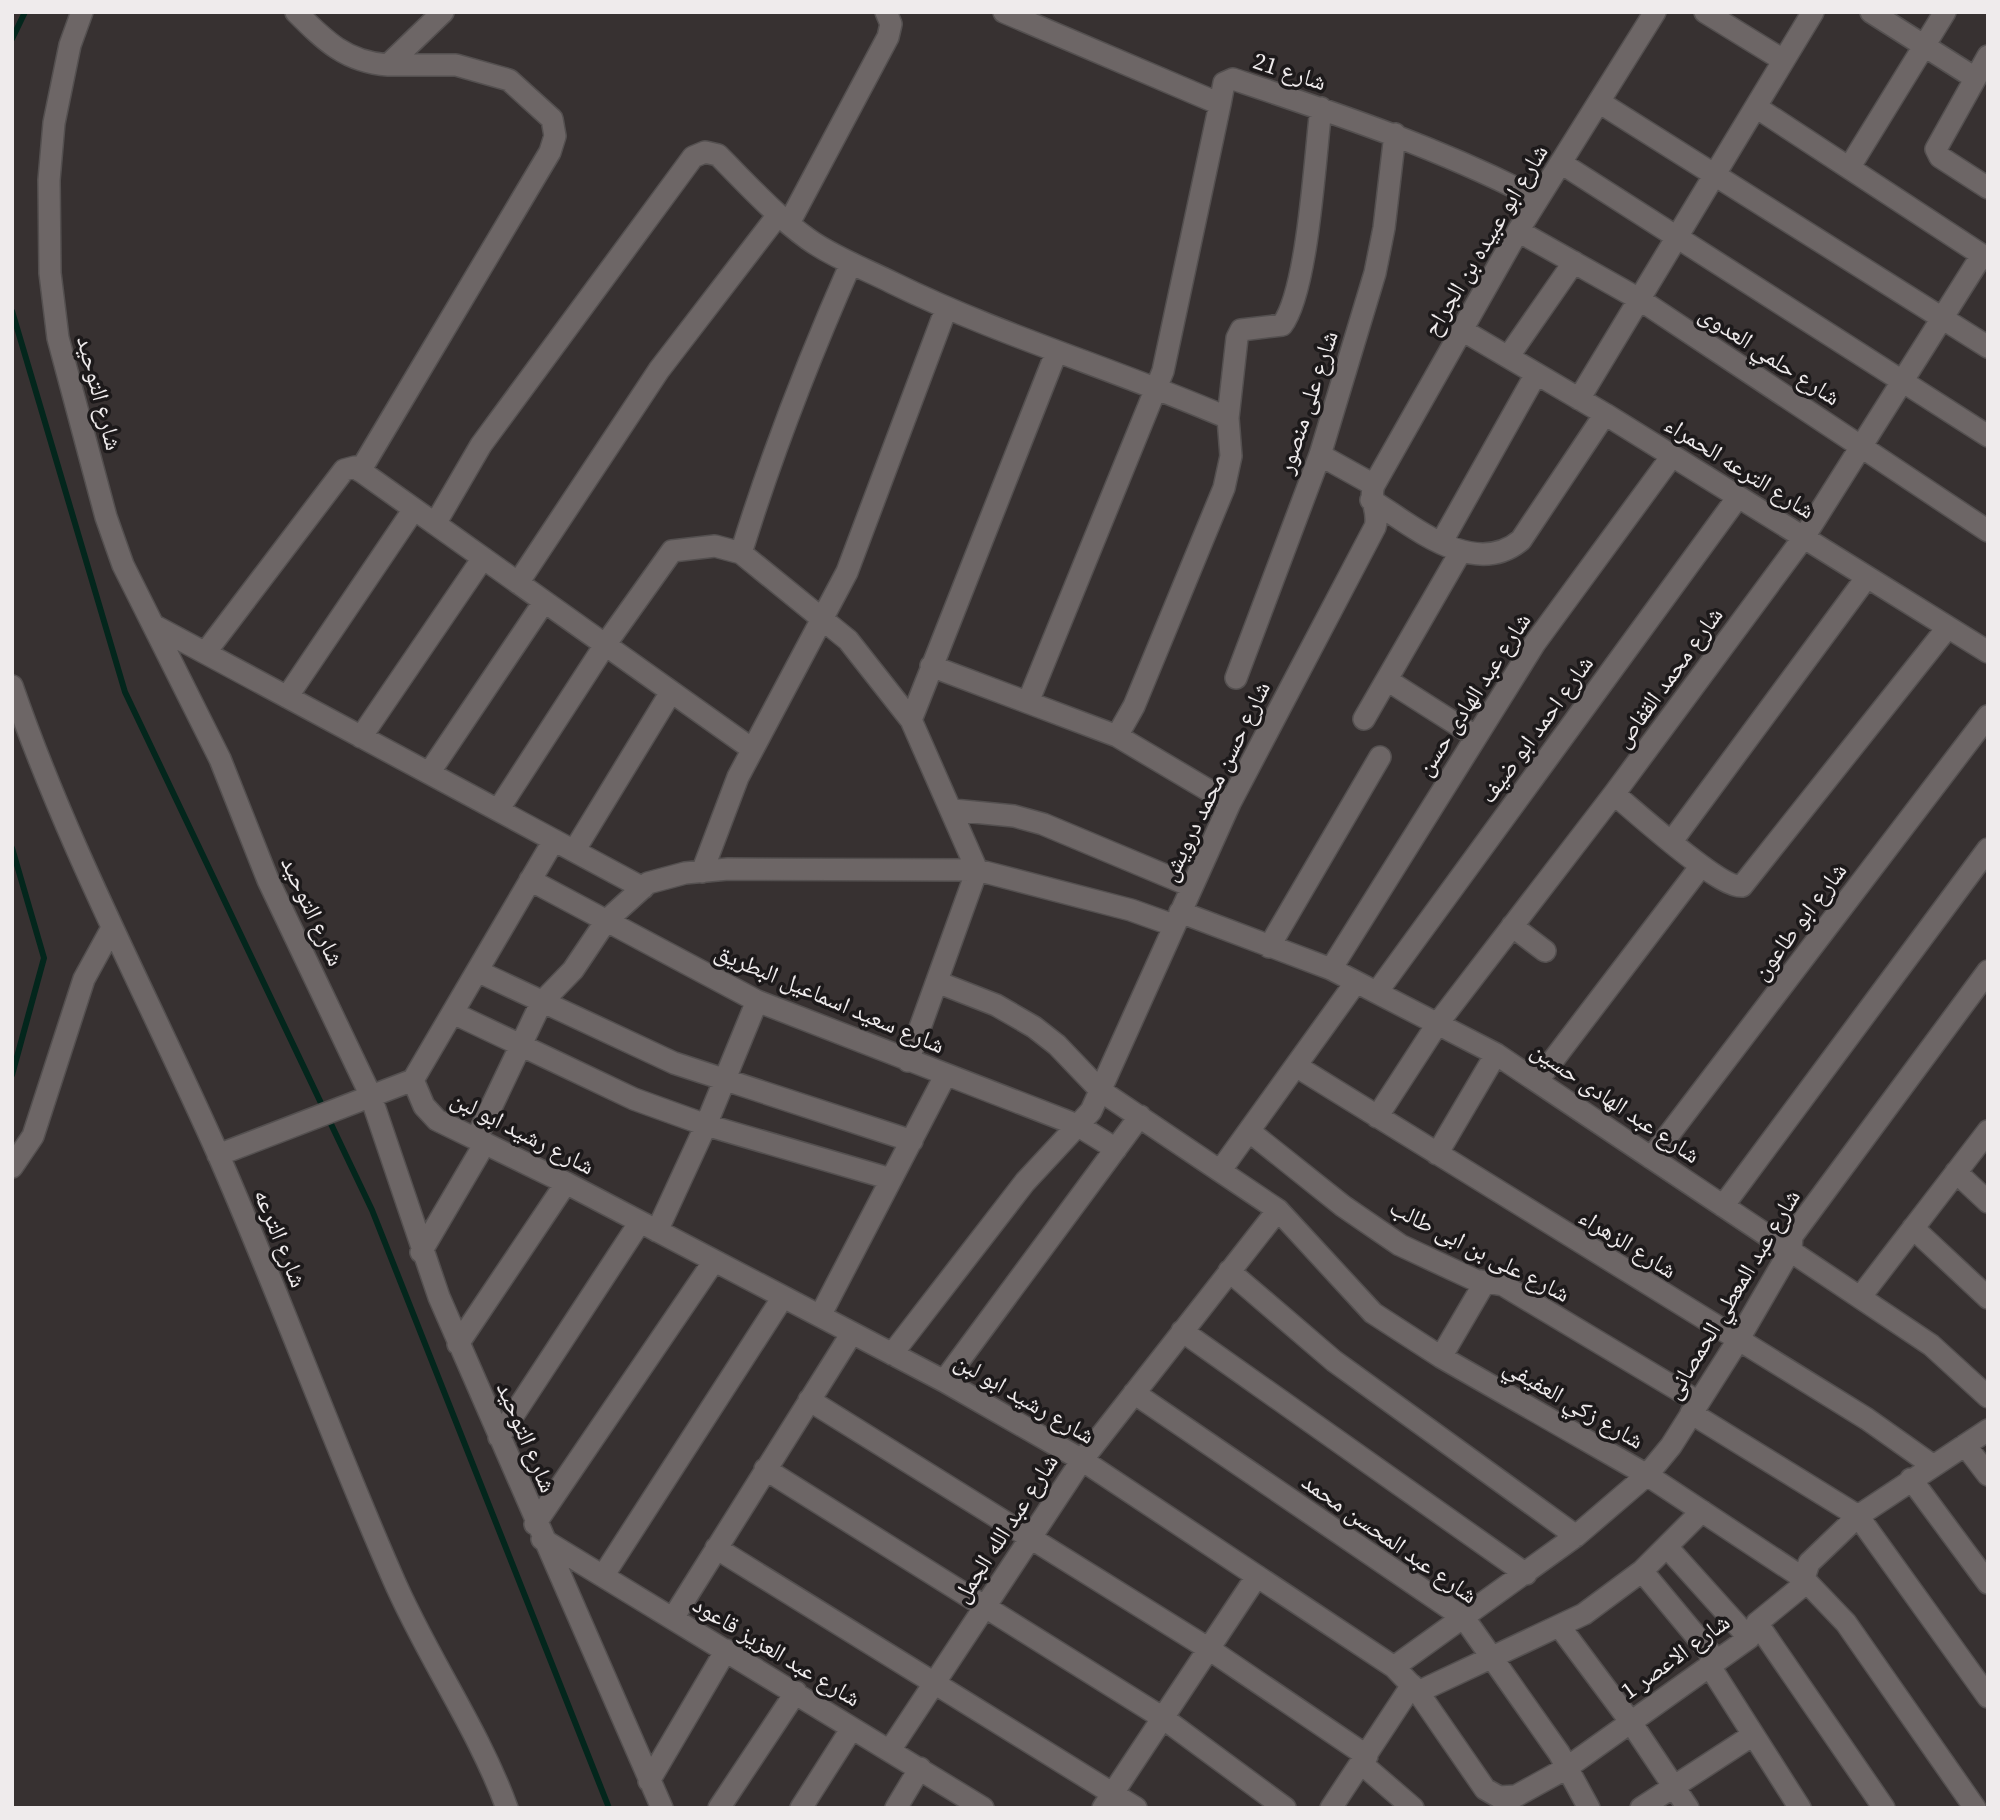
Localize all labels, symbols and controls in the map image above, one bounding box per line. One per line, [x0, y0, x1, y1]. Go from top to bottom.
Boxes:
street label: شارع 21 [1249, 44, 1331, 98]
street label: شارع ابو عبيده بن الجراح [1415, 138, 1555, 342]
street label: شارع حلمي العدوى [1691, 297, 1847, 416]
street label: شارع على منصور [1268, 326, 1346, 479]
street label: شارع التوحيد [69, 332, 131, 454]
street label: شارع الترعه الحمراء [1659, 408, 1821, 526]
street label: شارع محمد القفاص [1606, 600, 1730, 754]
street label: شارع عبد الهادى حسن [1408, 606, 1538, 782]
street label: شارع احمد ابو ضيف [1471, 648, 1601, 810]
street label: شارع حسن محمد درويش [1152, 675, 1278, 887]
street label: شارع التوحيد [273, 851, 353, 971]
street label: شارع ابو طاعون [1744, 855, 1854, 987]
street label: شارع سعيد اسماعيل البطريق [710, 935, 950, 1061]
street label: شارع عبد الهادى حسين [1525, 1033, 1707, 1171]
street label: شارع رشيد ابو لبن [445, 1082, 601, 1182]
street label: شارع عبد المعطي الحمصانى [1656, 1183, 1811, 1407]
street label: شارع الترعه [246, 1184, 316, 1292]
street label: شارع على بن ابى طالب [1384, 1190, 1576, 1310]
street label: شارع الزهراء [1573, 1200, 1683, 1286]
street label: شارع رشيد ابو لبن [949, 1344, 1101, 1452]
street label: شارع زكي العفيفي [1496, 1349, 1650, 1459]
street label: شارع التوحيد [489, 1377, 565, 1497]
street label: شارع عبد الله الجمل [945, 1447, 1065, 1609]
street label: شارع عبد المحسن محمد [1295, 1465, 1485, 1611]
street label: شارع عبد العزيز قاعود [687, 1588, 867, 1714]
street label: شارع الاعصر 1 [1614, 1605, 1736, 1707]

